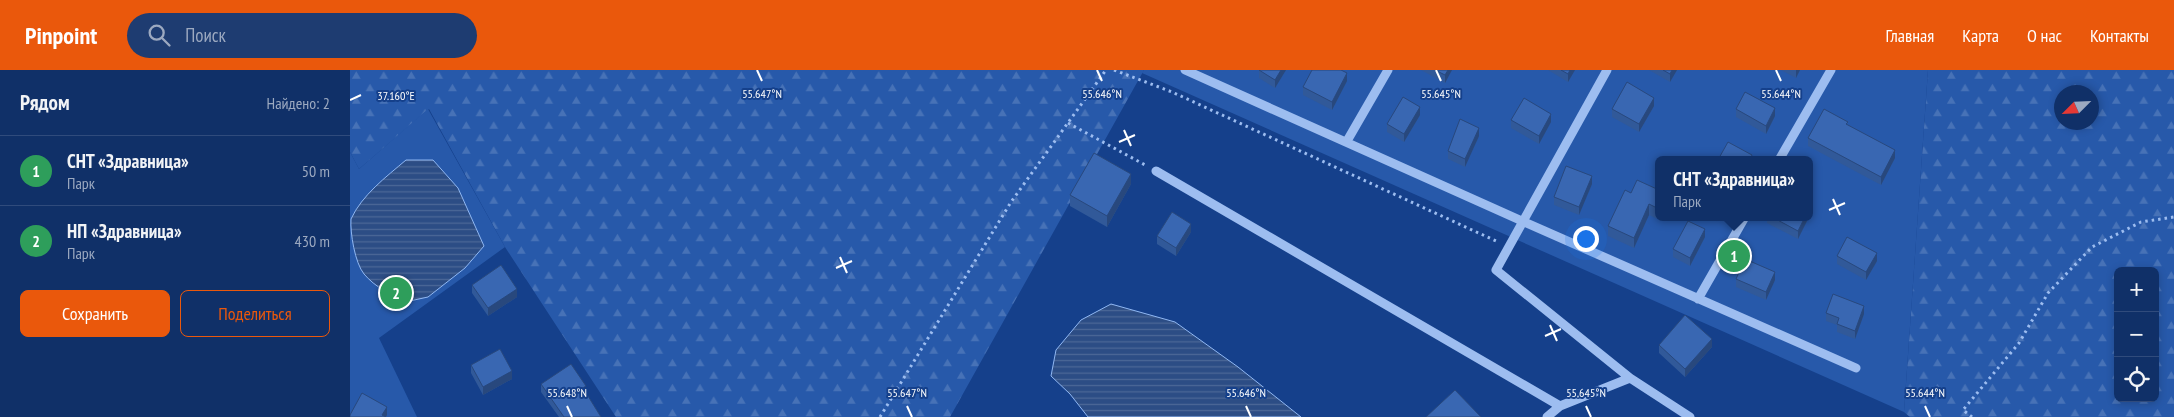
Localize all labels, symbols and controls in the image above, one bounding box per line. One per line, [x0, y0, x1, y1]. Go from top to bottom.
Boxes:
search box [127, 13, 477, 58]
text: Pinpoint [25, 20, 97, 51]
icon: search [145, 21, 173, 49]
text: Поиск [185, 23, 226, 47]
text: Главная [1886, 24, 1934, 47]
text: Карта [1962, 24, 1999, 47]
text: О нас [2027, 24, 2062, 47]
text: Контакты [2090, 24, 2149, 47]
north arrow [2054, 85, 2099, 130]
text: 55.647°N [742, 86, 782, 101]
text: 55.646°N [1082, 86, 1122, 101]
text: 55.645°N [1421, 86, 1461, 101]
text: 55.644°N [1761, 86, 1801, 101]
text: 37.160°E [377, 88, 415, 103]
text: Рядом [20, 89, 70, 116]
text: Найдено: 2 [267, 93, 330, 113]
text: СНТ «Здравница» [67, 149, 189, 173]
popup [1655, 156, 1813, 221]
text: 1 [32, 161, 40, 181]
text: 50 m [302, 161, 330, 181]
text: СНТ «Здравница» [1673, 167, 1795, 191]
text: Парк [67, 173, 95, 193]
text: Парк [1673, 191, 1701, 211]
text: НП «Здравница» [67, 219, 182, 243]
your location [1573, 226, 1599, 252]
text: 2 [32, 231, 40, 251]
text: 430 m [295, 231, 330, 251]
pin: 1 [1718, 237, 1750, 275]
text: Парк [67, 243, 95, 263]
map controls [2114, 267, 2159, 402]
button: + [2114, 267, 2159, 312]
pin: 2 [380, 274, 412, 312]
button: Сохранить [20, 290, 170, 337]
button: Поделиться [180, 290, 330, 337]
button: − [2114, 312, 2159, 357]
button: locate [2114, 357, 2159, 402]
text: 55.648°N [547, 385, 587, 400]
text: 55.647°N [887, 385, 927, 400]
text: 55.646°N [1226, 385, 1266, 400]
text: 55.645°N [1566, 385, 1606, 400]
text: 55.644°N [1905, 385, 1945, 400]

